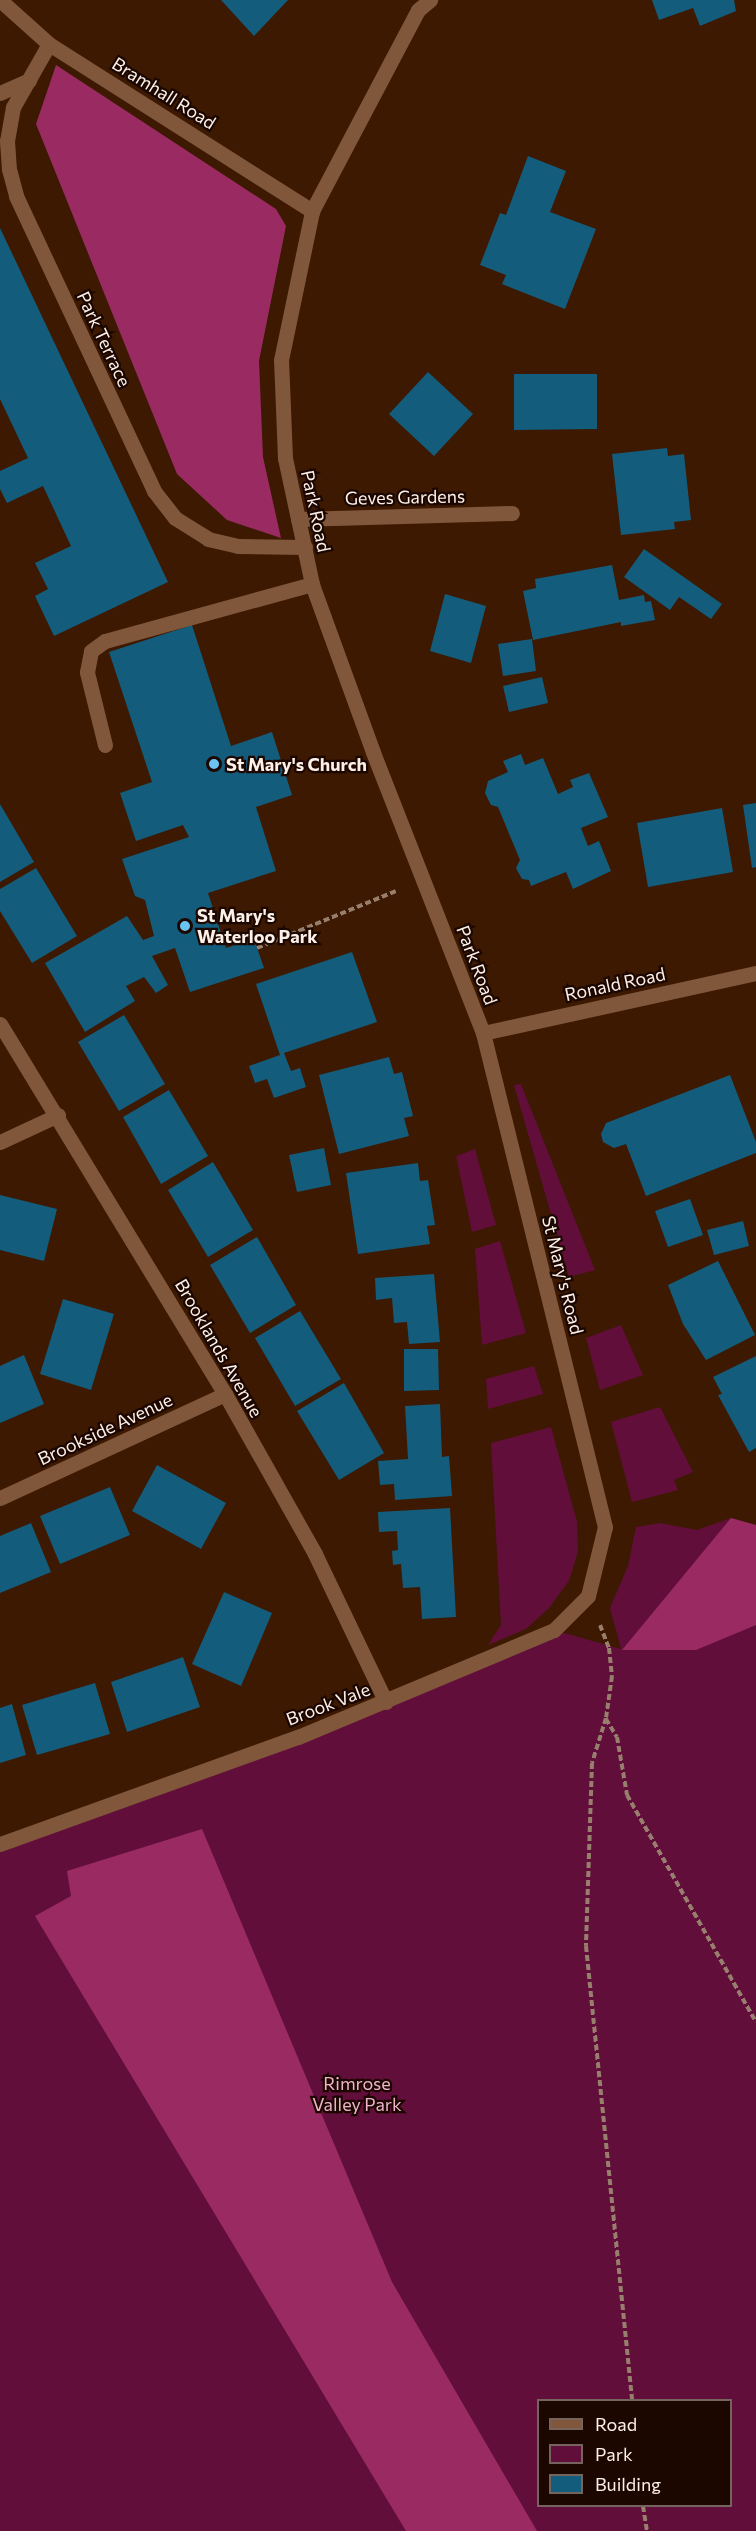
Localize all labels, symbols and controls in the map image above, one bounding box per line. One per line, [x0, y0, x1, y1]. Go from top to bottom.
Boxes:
street label: Bramhall Road [108, 53, 220, 133]
street label: Park Terrace [72, 288, 136, 390]
street label: Park Road [297, 468, 335, 554]
street label: Geves Gardens [345, 485, 465, 509]
place label: St Mary's Church [226, 753, 367, 775]
marker: St Mary's Church [207, 757, 221, 771]
place label: St Mary's Waterloo Park [197, 905, 318, 948]
marker: St Mary's Waterloo Park [178, 919, 192, 933]
street label: Park Road [452, 922, 502, 1008]
street label: Ronald Road [563, 963, 667, 1005]
street label: St Mary's Road [538, 1213, 588, 1337]
street label: Brooklands Avenue [171, 1275, 267, 1421]
street label: Brookside Avenue [34, 1388, 176, 1470]
street label: Brook Vale [283, 1678, 373, 1730]
park label: Rimrose Valley Park [312, 2073, 402, 2116]
legend [537, 2399, 732, 2507]
text: Road [595, 2413, 637, 2435]
text: Park [595, 2443, 633, 2465]
text: Building [595, 2473, 661, 2495]

